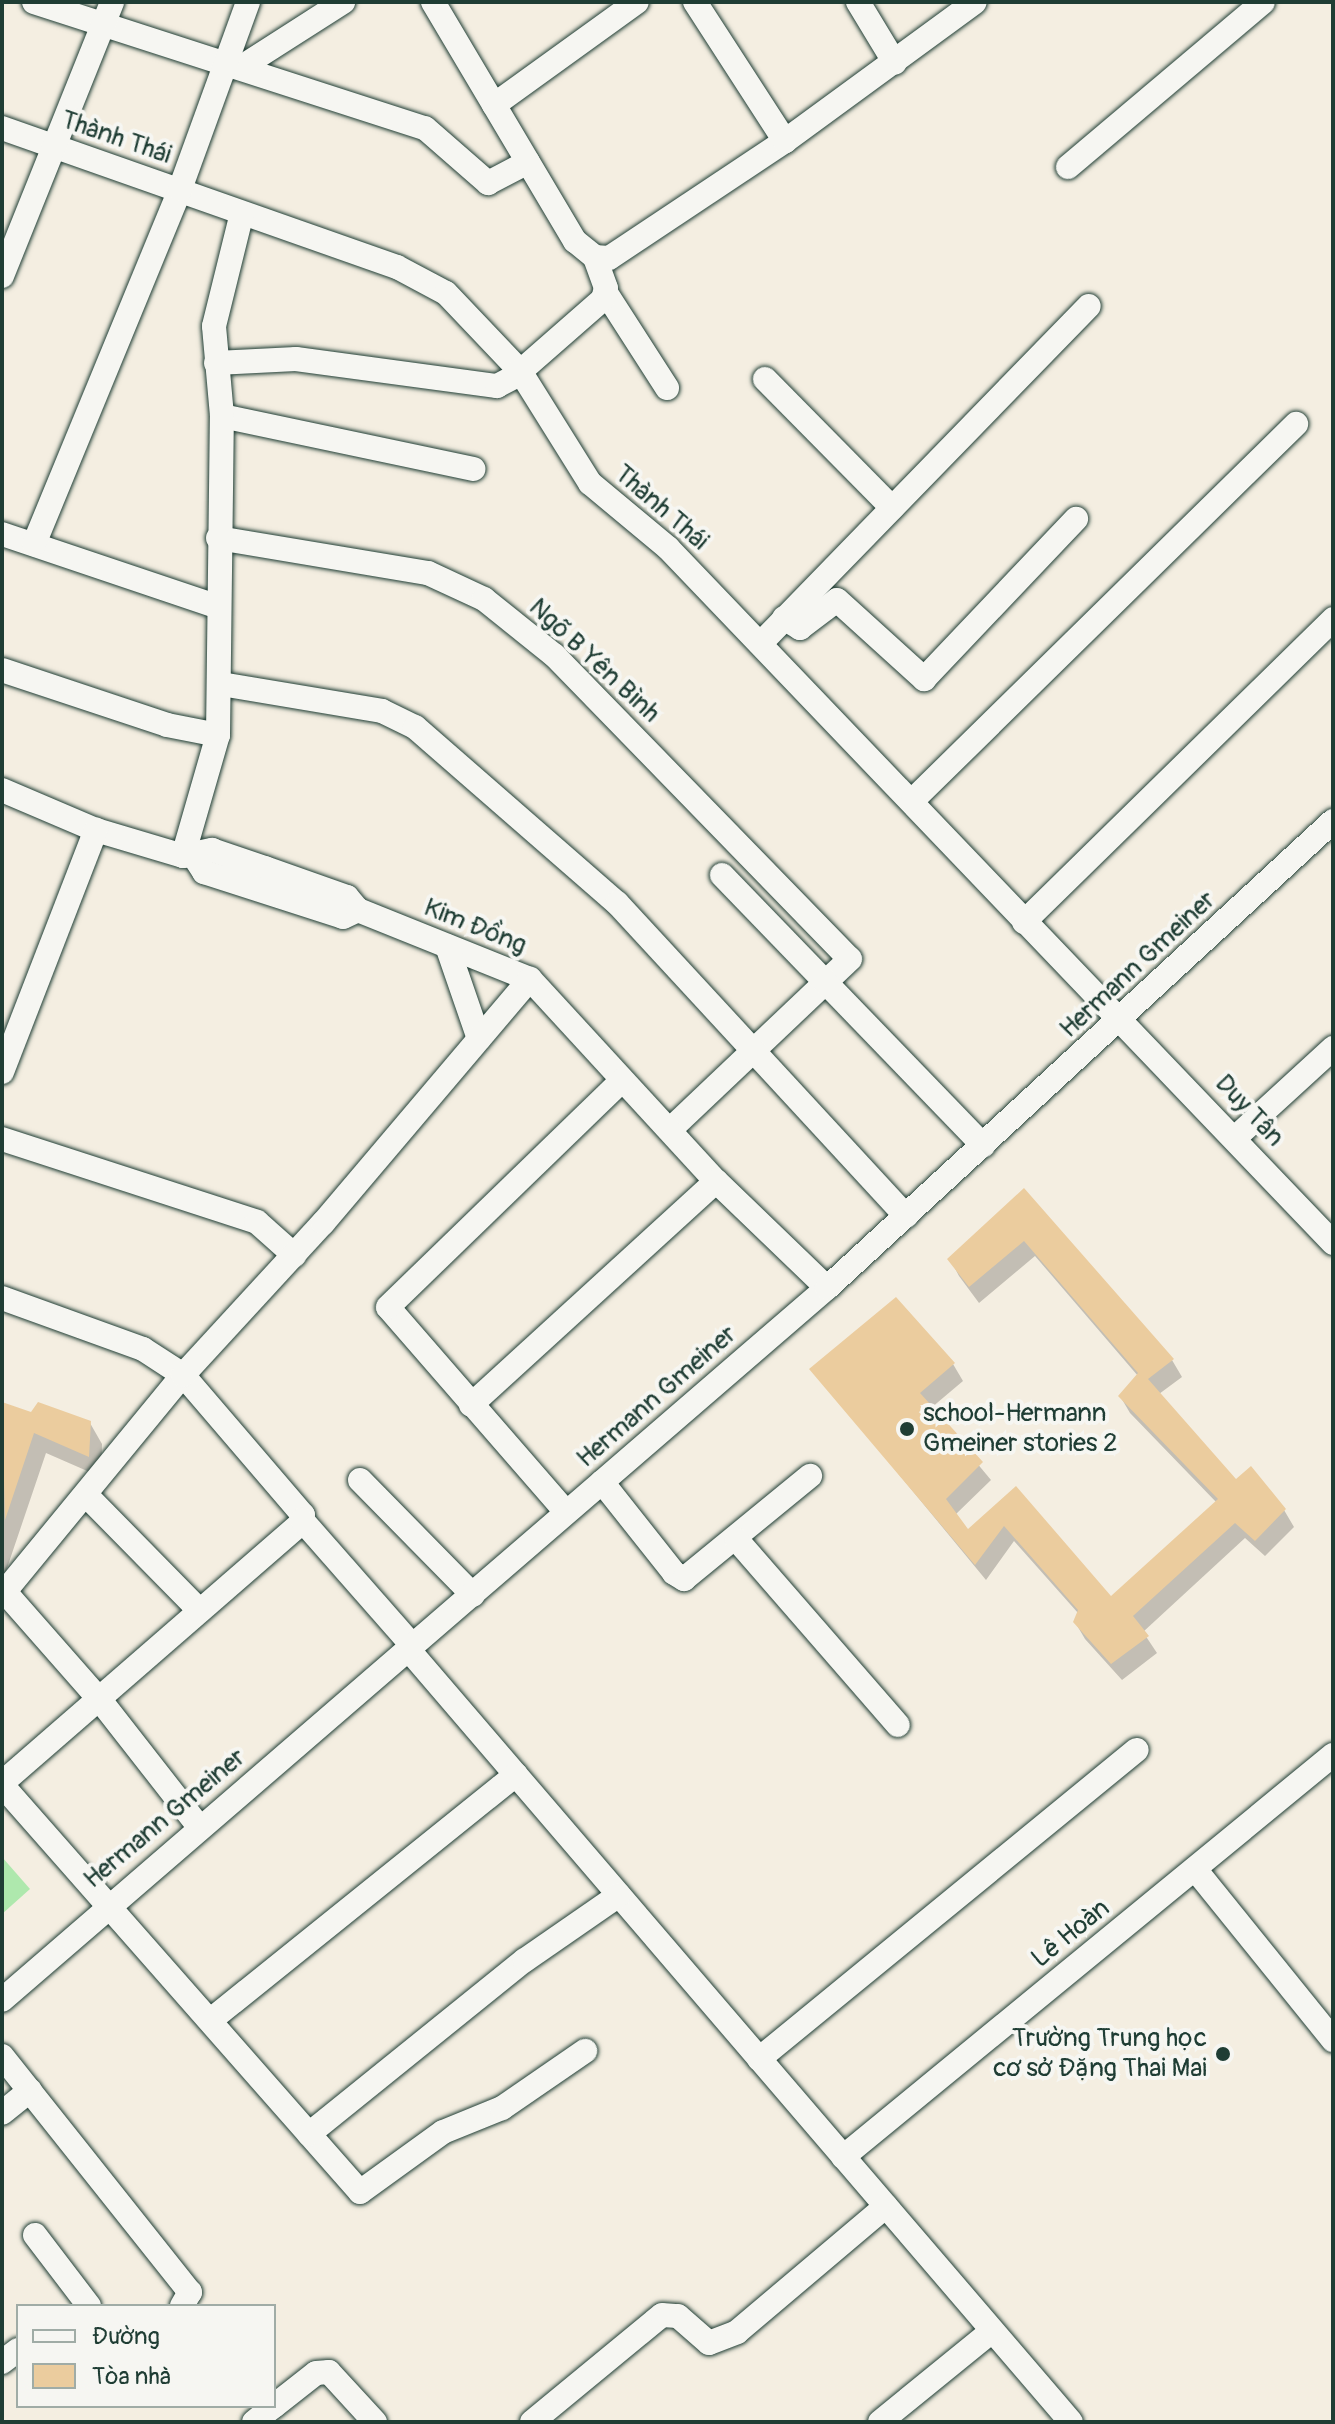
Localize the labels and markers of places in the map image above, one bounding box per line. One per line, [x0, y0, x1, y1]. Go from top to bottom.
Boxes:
place label: school-Hermann Gmeiner stories 2 [923, 1398, 1118, 1460]
marker: school-Hermann Gmeiner stories 2 [898, 1420, 916, 1438]
place label: Trường Trung học cơ sở Đặng Thai Mai [993, 2023, 1207, 2084]
marker: Trường Trung học cơ sở Đặng Thai Mai [1214, 2045, 1232, 2063]

